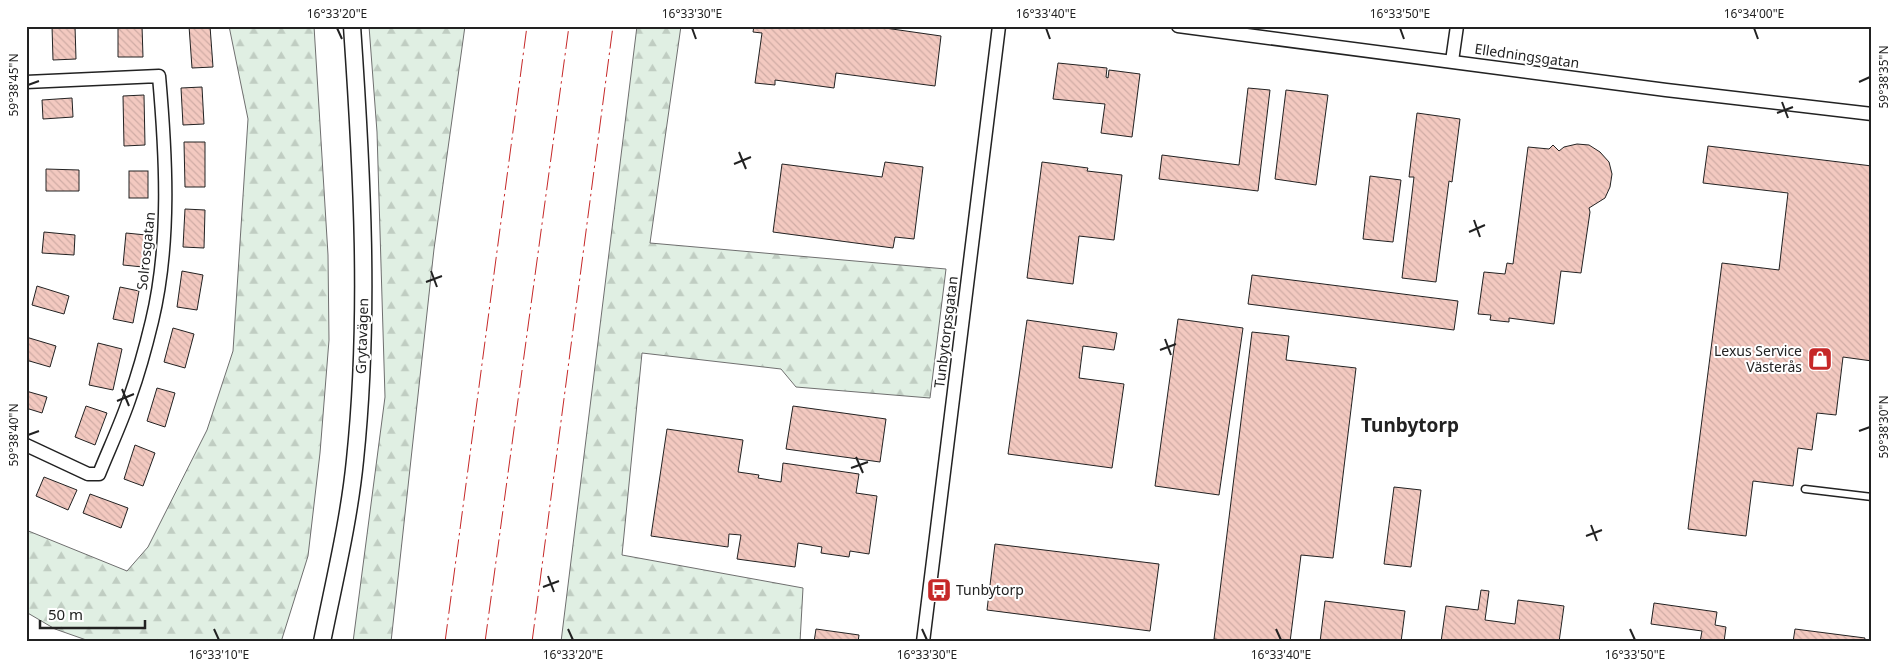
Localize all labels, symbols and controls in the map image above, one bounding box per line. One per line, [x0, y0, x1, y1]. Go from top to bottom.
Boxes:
text: 16°33'20"E [307, 5, 367, 22]
text: 16°33'30"E [662, 5, 722, 22]
text: 16°33'40"E [1016, 5, 1076, 22]
text: 16°33'50"E [1370, 5, 1430, 22]
text: 16°34'00"E [1724, 5, 1784, 22]
street label: Elledningsgatan [1473, 39, 1581, 72]
text: 59°38'35"N [1875, 45, 1892, 109]
text: 59°38'45"N [5, 53, 22, 117]
street label: Solrosgatan [132, 211, 159, 291]
street label: Tunbytorpsgatan [929, 275, 962, 389]
street label: Grytavägen [351, 298, 372, 374]
place label: Lexus Service Västerås [1714, 341, 1802, 376]
shop icon: Lexus Service Västerås [1807, 346, 1833, 372]
text: 59°38'30"N [1875, 395, 1892, 459]
text: 59°38'40"N [5, 403, 22, 467]
district label: Tunbytorp [1361, 412, 1459, 438]
bus stop icon: Tunbytorp [926, 577, 952, 603]
place label: Tunbytorp [956, 580, 1024, 599]
scale bar [40, 598, 145, 630]
text: 50 m [48, 604, 83, 624]
text: 16°33'10"E [189, 646, 249, 663]
text: 16°33'20"E [543, 646, 603, 663]
text: 16°33'30"E [897, 646, 957, 663]
text: 16°33'40"E [1251, 646, 1311, 663]
text: 16°33'50"E [1605, 646, 1665, 663]

